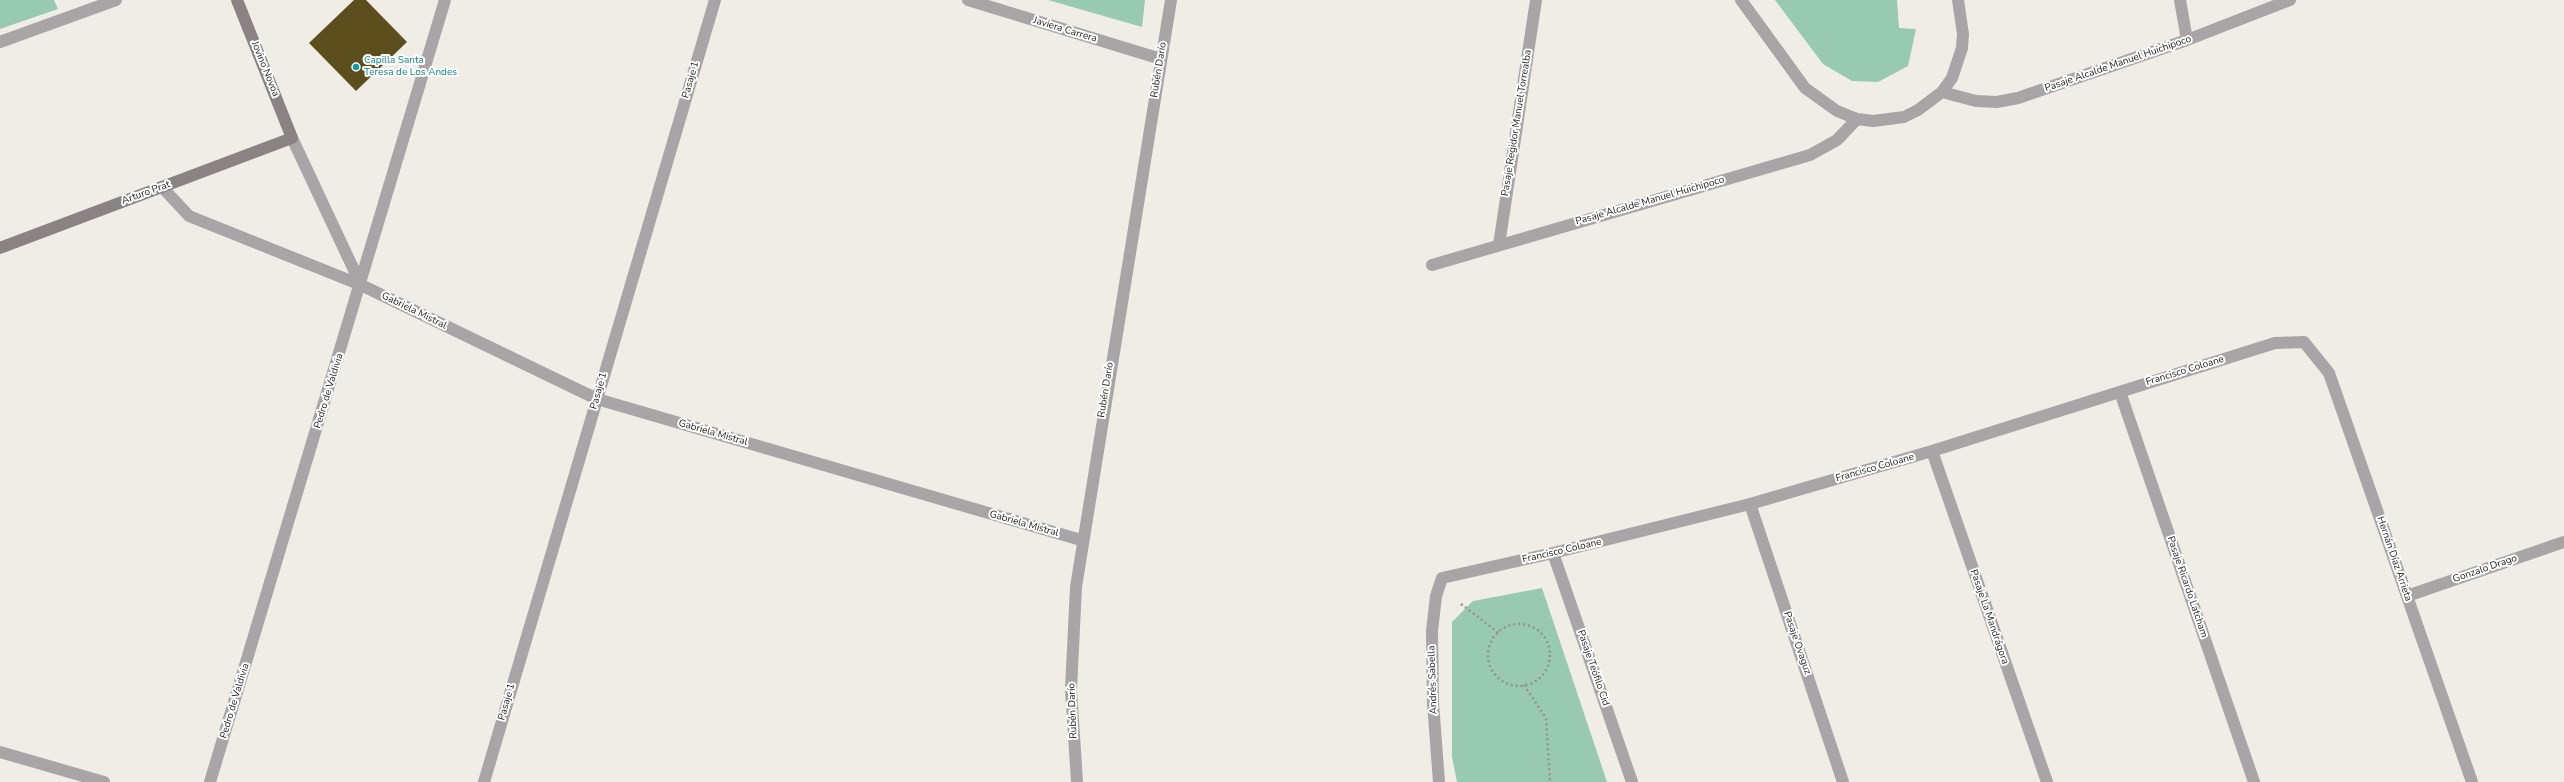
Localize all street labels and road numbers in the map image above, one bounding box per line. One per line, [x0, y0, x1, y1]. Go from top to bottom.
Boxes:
street label: Javiera Carrera [1032, 15, 1098, 45]
street label: Pasaje Alcalde Manuel Huichipoco [2043, 33, 2193, 95]
street label: Jovino Novoa [248, 39, 282, 99]
street label: Rubén Darío [1149, 41, 1169, 99]
street label: Pasaje Regidor Manuel Torrealba [1499, 49, 1535, 197]
street label: Pasaje 1 [680, 60, 702, 100]
street label: Pasaje Alcalde Manuel Huichipoco [1574, 174, 1726, 228]
street label: Arturo Prat [120, 179, 172, 207]
street label: Gabriela Mistral [379, 290, 449, 332]
street label: Pedro de Valdivia [312, 352, 346, 430]
street label: Francisco Coloane [2145, 353, 2225, 389]
street label: Rubén Darío [1096, 361, 1116, 419]
street label: Pasaje 1 [588, 371, 610, 411]
street label: Gabriela Mistral [677, 417, 749, 449]
street label: Francisco Coloane [1834, 451, 1916, 485]
street label: Gabriela Mistral [988, 508, 1060, 540]
street label: Hernán Díaz Arrieta [2374, 515, 2414, 603]
street label: Pasaje Ricardo Latcham [2164, 535, 2210, 639]
street label: Francisco Coloane [1521, 536, 1603, 566]
street label: Gonzalo Drago [2451, 552, 2519, 586]
street label: Pasaje La Mandrágora [1967, 568, 2011, 666]
street label: Pasaje Ovaguz [1781, 610, 1813, 676]
street label: Pasaje Teófilo Cid [1574, 629, 1612, 707]
street label: Andrés Sabella [1426, 645, 1440, 715]
street label: Pedro de Valdivia [218, 662, 252, 740]
street label: Pasaje 1 [496, 682, 518, 722]
street label: Rubén Darío [1066, 683, 1080, 739]

